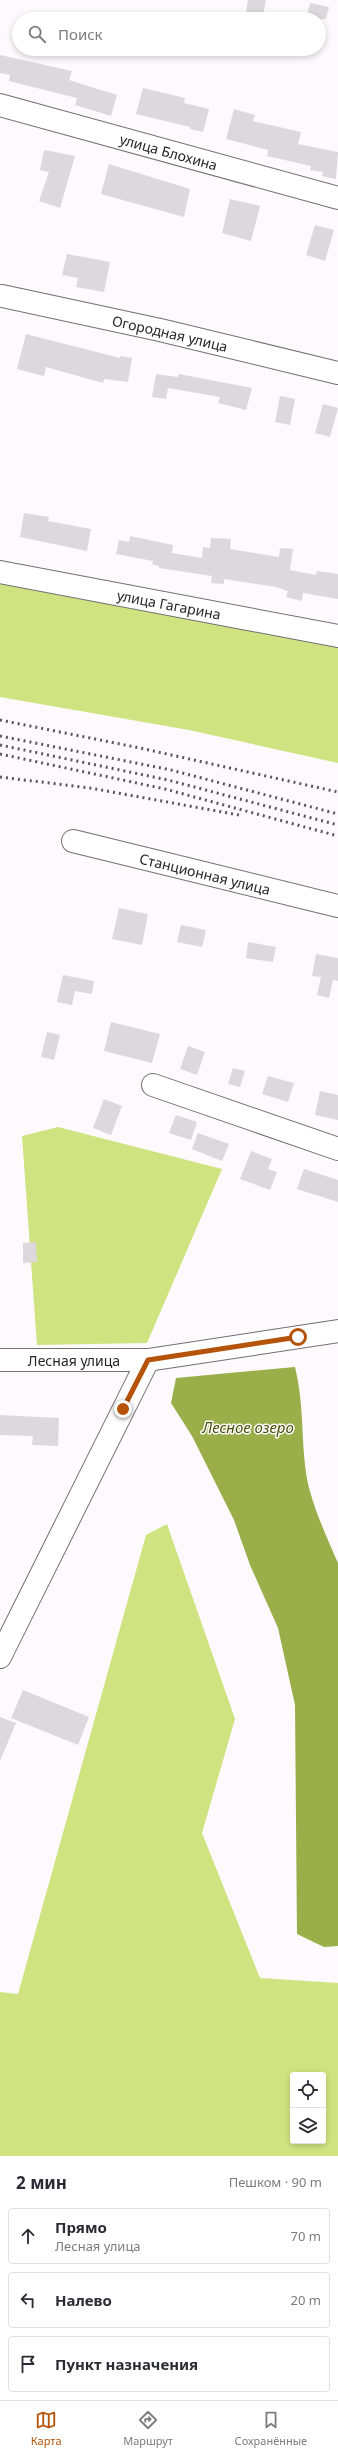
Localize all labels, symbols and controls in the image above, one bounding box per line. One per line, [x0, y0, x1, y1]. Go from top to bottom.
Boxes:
search box [12, 12, 326, 56]
icon: search [26, 23, 48, 45]
text: Поиск [58, 24, 103, 44]
street label: улица Блохина [118, 129, 220, 174]
street label: Огородная улица [110, 310, 230, 356]
street label: улица Гагарина [115, 585, 223, 623]
street label: Станционная улица [138, 848, 272, 899]
route start [289, 1328, 307, 1346]
street label: Лесная улица [28, 1351, 120, 1370]
route end [114, 1400, 132, 1418]
water label: Лесное озеро [201, 1417, 294, 1437]
map controls [290, 2072, 326, 2144]
button: locate [290, 2072, 326, 2108]
button: layers [290, 2108, 326, 2144]
text: 2 мин [16, 2171, 67, 2194]
text: Пешком · 90 m [229, 2173, 322, 2191]
text: Прямо [55, 2217, 107, 2237]
icon: ahead [17, 2225, 39, 2247]
text: 70 m [291, 2227, 321, 2245]
text: Лесная улица [55, 2237, 141, 2255]
icon: left [17, 2289, 39, 2311]
text: Налево [55, 2290, 112, 2310]
text: 20 m [291, 2291, 321, 2309]
icon: arrive [17, 2353, 39, 2375]
text: Пункт назначения [55, 2354, 198, 2374]
tab: Карта [31, 2409, 62, 2448]
tab: Маршрут [123, 2409, 173, 2448]
tab: Сохранённые [235, 2409, 307, 2448]

